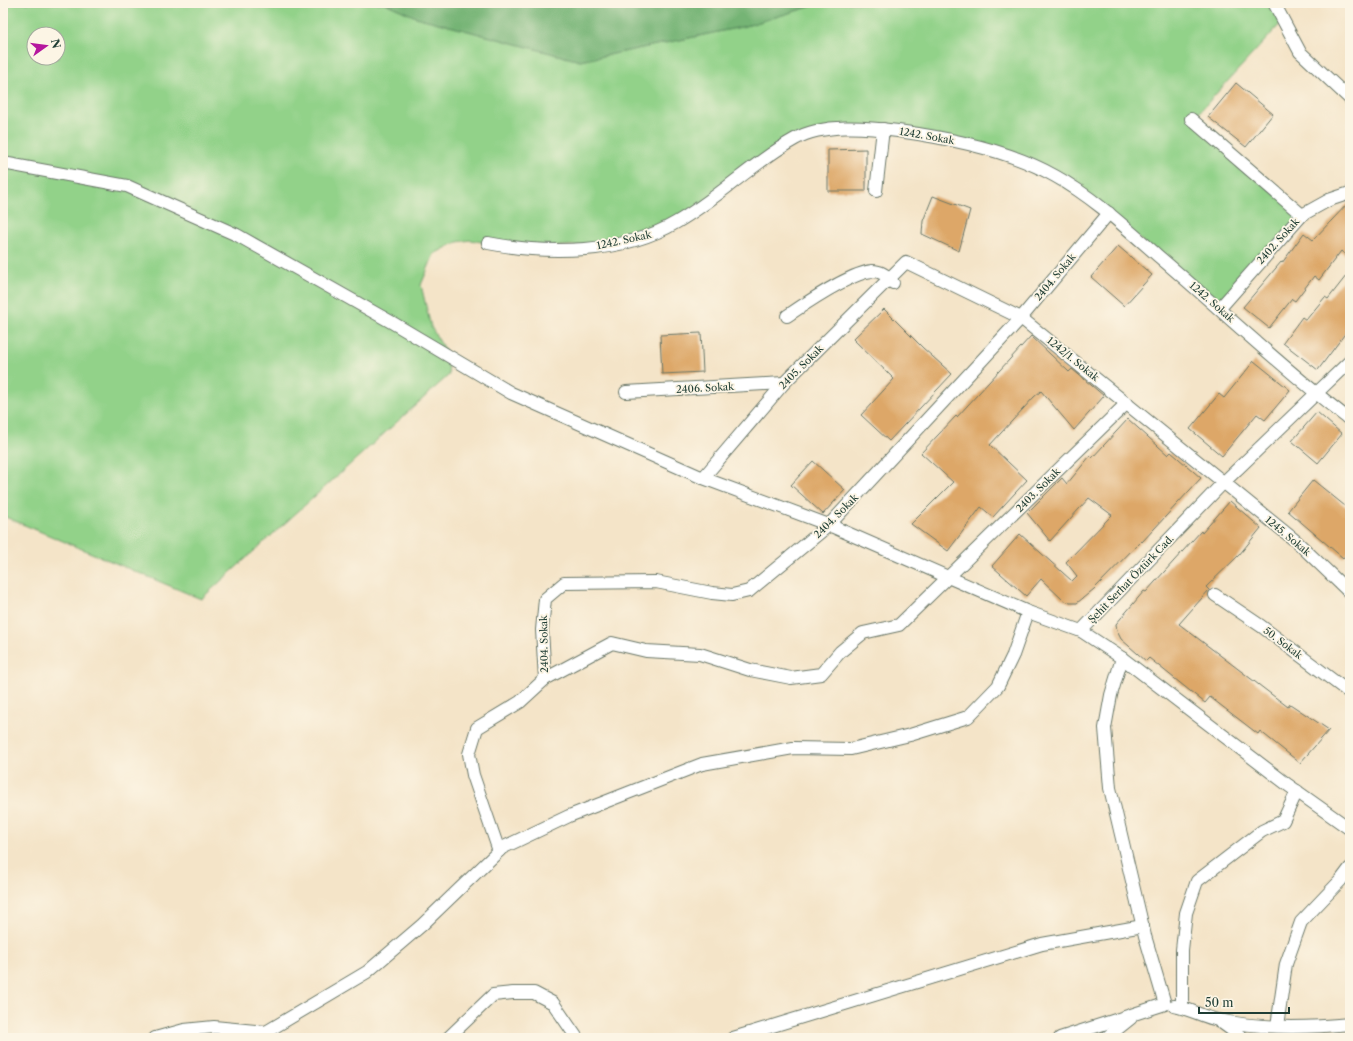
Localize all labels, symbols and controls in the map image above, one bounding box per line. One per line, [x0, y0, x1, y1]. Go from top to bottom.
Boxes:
north arrow [26, 26, 66, 66]
text: N [48, 37, 64, 50]
street label: 1242. Sokak [899, 125, 957, 147]
street label: 2402. Sokak [1254, 214, 1303, 267]
street label: 1242. Sokak [595, 228, 654, 252]
street label: 2404. Sokak [1031, 250, 1079, 303]
street label: 1242. Sokak [1187, 279, 1238, 326]
street label: 1242/1. Sokak [1044, 334, 1103, 385]
street label: 2405. Sokak [776, 341, 827, 392]
street label: 2406. Sokak [676, 380, 735, 396]
street label: 2403. Sokak [1013, 464, 1064, 515]
street label: 2404. Sokak [811, 490, 862, 541]
street label: 1245. Sokak [1263, 513, 1314, 560]
street label: Şehit Serhat Öztürk Cad. [1085, 532, 1177, 626]
street label: 2404. Sokak [537, 614, 551, 673]
street label: 50. Sokak [1261, 624, 1306, 663]
scale bar [1199, 989, 1289, 1015]
text: 50 m [1205, 995, 1234, 1010]

